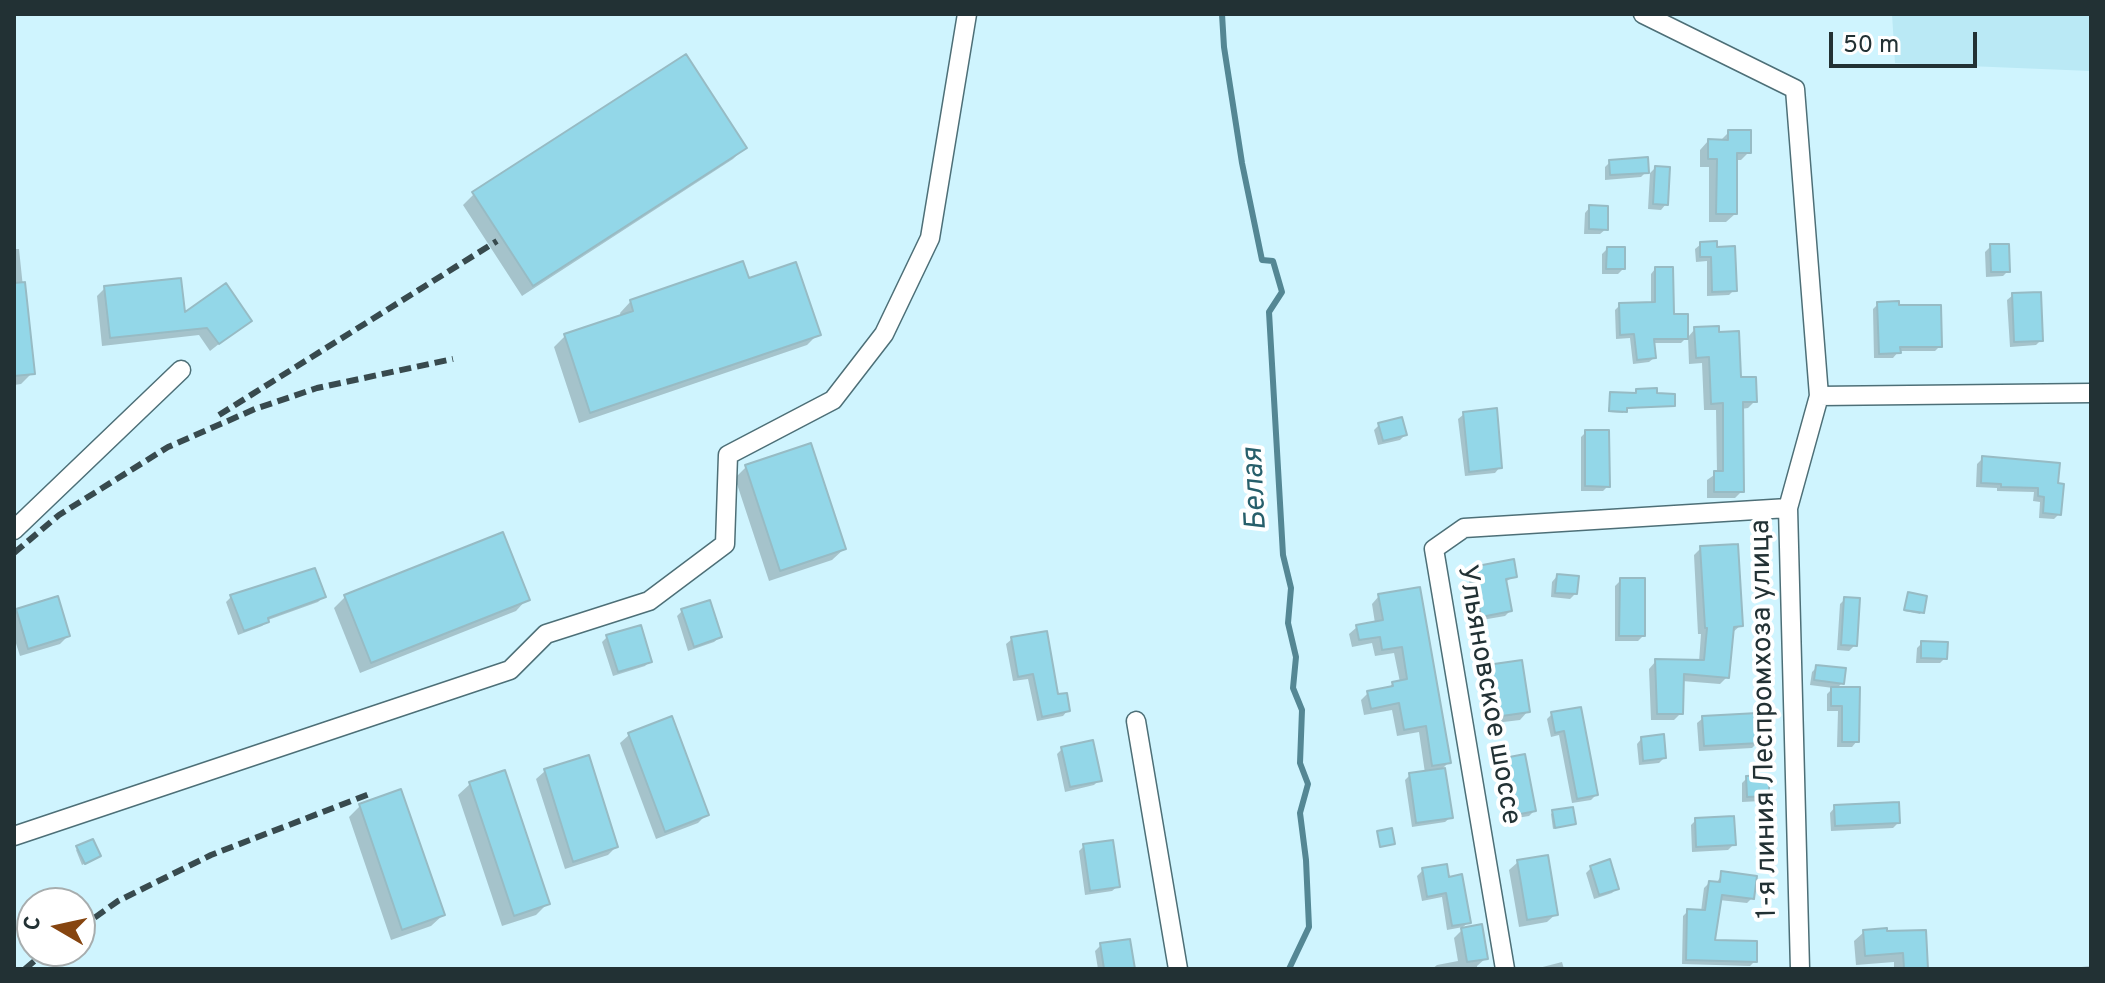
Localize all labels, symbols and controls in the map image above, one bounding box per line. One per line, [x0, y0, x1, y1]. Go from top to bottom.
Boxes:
scale bar [1833, 16, 1981, 66]
text: 50 m [1843, 31, 1899, 61]
water label: Белая [1237, 446, 1277, 532]
street label: 1-я линия Леспромхоза улица [1746, 519, 1786, 919]
street label: Ульяновское шоссе [1448, 563, 1526, 827]
north arrow [16, 887, 96, 967]
text: С [19, 914, 48, 933]

